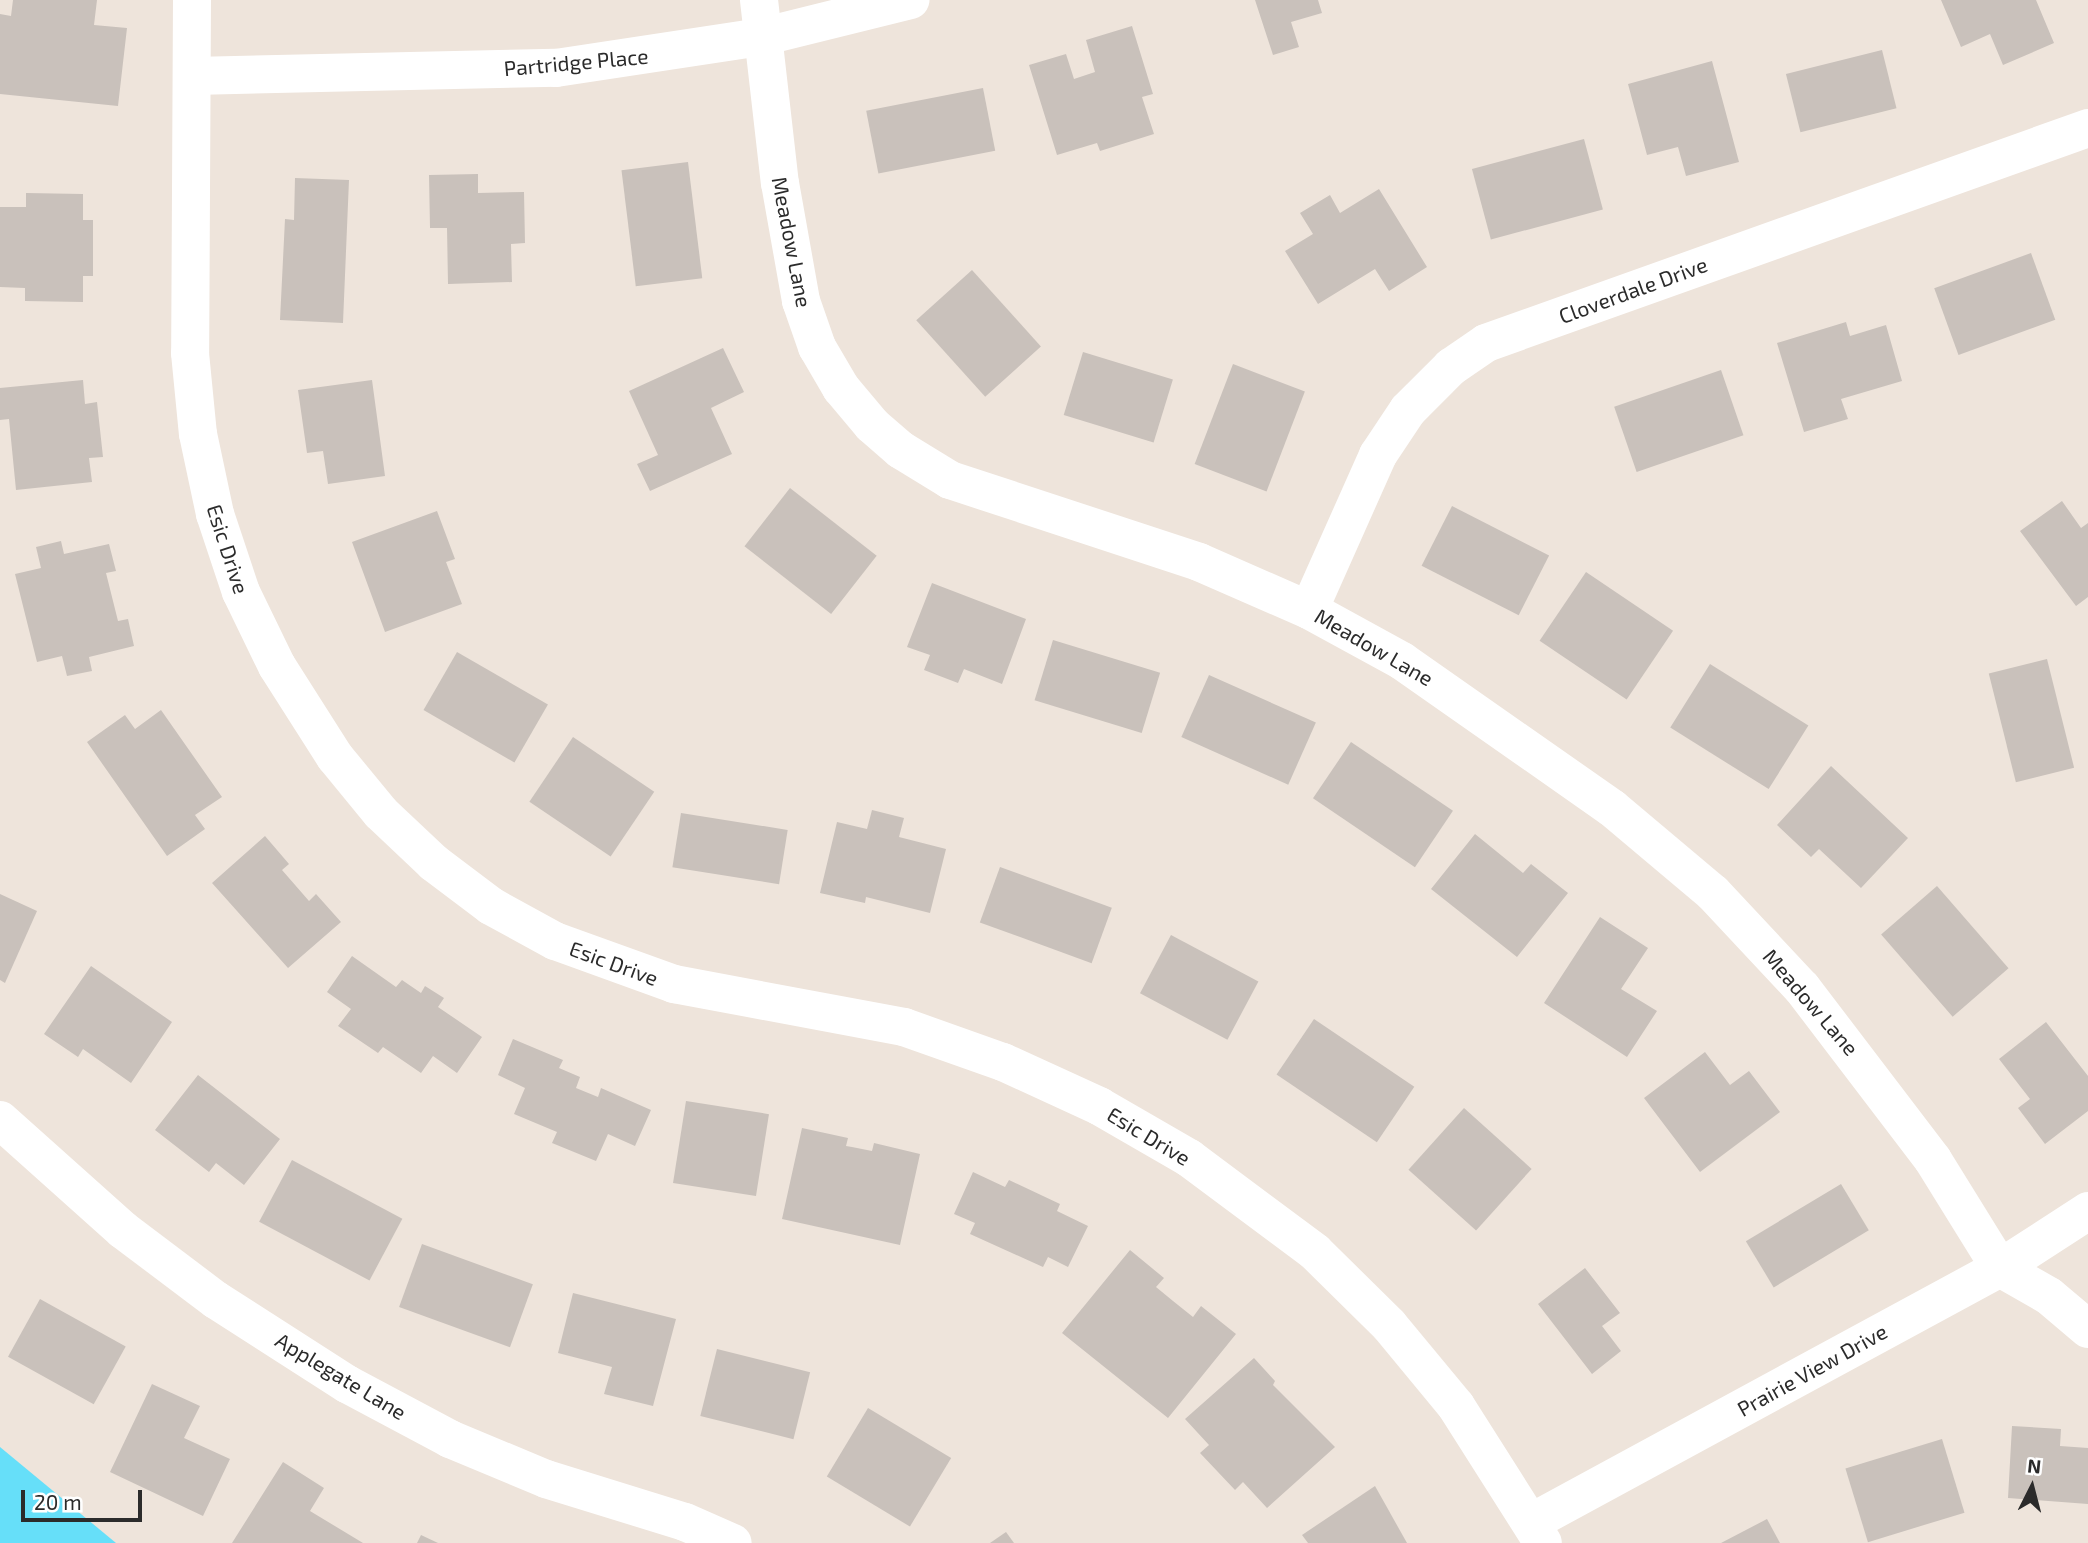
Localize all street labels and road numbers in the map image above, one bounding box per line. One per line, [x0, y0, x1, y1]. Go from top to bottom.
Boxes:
street label: Partridge Place [503, 43, 649, 81]
street label: Meadow Lane [767, 174, 817, 310]
street label: Cloverdale Drive [1555, 251, 1711, 329]
street label: Esic Drive [202, 501, 254, 597]
street label: Meadow Lane [1310, 603, 1438, 691]
street label: Esic Drive [566, 935, 662, 991]
street label: Meadow Lane [1758, 944, 1864, 1060]
street label: Esic Drive [1103, 1101, 1195, 1171]
street label: Prairie View Drive [1732, 1318, 1892, 1422]
street label: Applegate Lane [271, 1327, 411, 1425]

